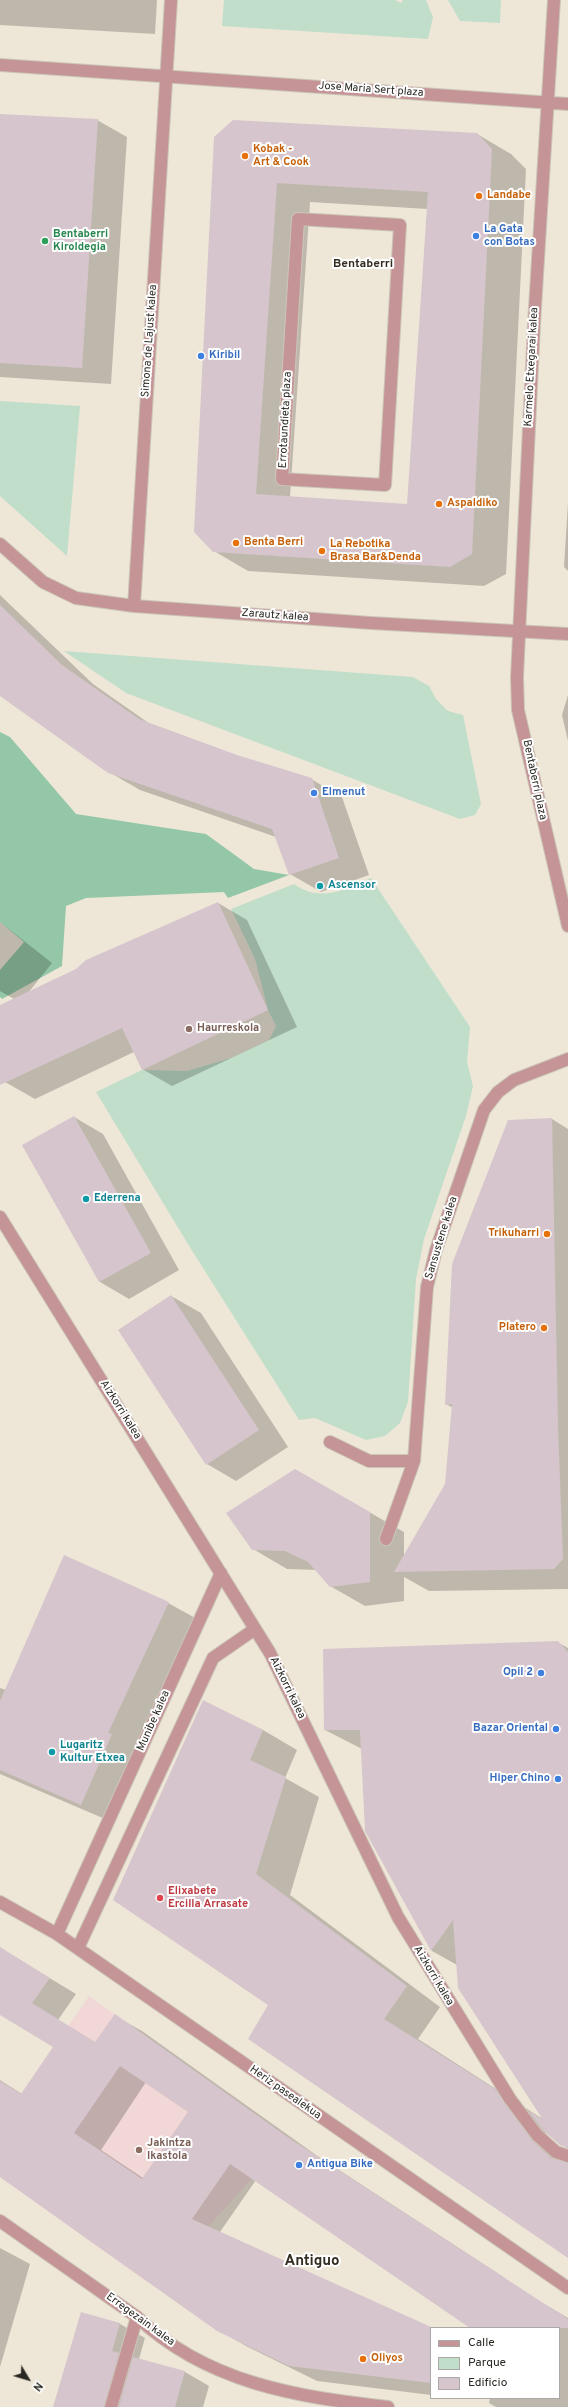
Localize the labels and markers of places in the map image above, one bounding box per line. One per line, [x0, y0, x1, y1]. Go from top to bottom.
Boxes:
place label: Kobak - Art & Cook [253, 143, 309, 169]
marker: Kobak - Art & Cook [240, 151, 250, 161]
place label: Landabe [487, 189, 531, 203]
marker: Landabe [474, 191, 484, 201]
place label: La Gata con Botas [484, 223, 535, 249]
place label: Bentaberri Kiroldegia [53, 228, 108, 254]
marker: La Gata con Botas [471, 231, 481, 241]
marker: Bentaberri Kiroldegia [40, 236, 50, 246]
place label: Kiribil [209, 349, 240, 363]
marker: Kiribil [196, 351, 206, 361]
place label: Aspaldiko [447, 497, 498, 511]
marker: Aspaldiko [434, 499, 444, 509]
place label: Benta Berri [244, 536, 303, 550]
marker: Benta Berri [231, 538, 241, 548]
place label: La Rebotika Brasa Bar&Denda [330, 538, 421, 564]
marker: La Rebotika Brasa Bar&Denda [317, 546, 327, 556]
place label: Elmenut [322, 786, 365, 800]
marker: Elmenut [309, 788, 319, 798]
place label: Ascensor [328, 879, 376, 893]
marker: Ascensor [315, 881, 325, 891]
place label: Haurreskola [197, 1022, 259, 1036]
marker: Haurreskola [184, 1024, 194, 1034]
place label: Ederrena [94, 1192, 141, 1206]
marker: Ederrena [81, 1194, 91, 1204]
place label: Trikuharri [488, 1227, 539, 1241]
marker: Trikuharri [542, 1229, 552, 1239]
place label: Platero [499, 1321, 536, 1335]
marker: Platero [539, 1323, 549, 1333]
place label: Opil 2 [503, 1666, 533, 1680]
marker: Opil 2 [536, 1668, 546, 1678]
place label: Bazar Oriental [473, 1722, 548, 1736]
marker: Bazar Oriental [551, 1724, 561, 1734]
place label: Lugaritz Kultur Etxea [60, 1739, 125, 1765]
marker: Lugaritz Kultur Etxea [47, 1747, 57, 1757]
place label: Hiper Chino [490, 1772, 550, 1786]
marker: Hiper Chino [553, 1774, 563, 1784]
place label: Elixabete Ercilla Arrasate [168, 1885, 248, 1911]
marker: Elixabete Ercilla Arrasate [155, 1893, 165, 1903]
place label: Jakintza Ikastola [147, 2137, 191, 2163]
marker: Jakintza Ikastola [134, 2145, 144, 2155]
place label: Antigua Bike [307, 2158, 373, 2172]
marker: Antigua Bike [294, 2160, 304, 2170]
place label: Oliyos [371, 2352, 403, 2366]
marker: Oliyos [358, 2354, 368, 2364]

